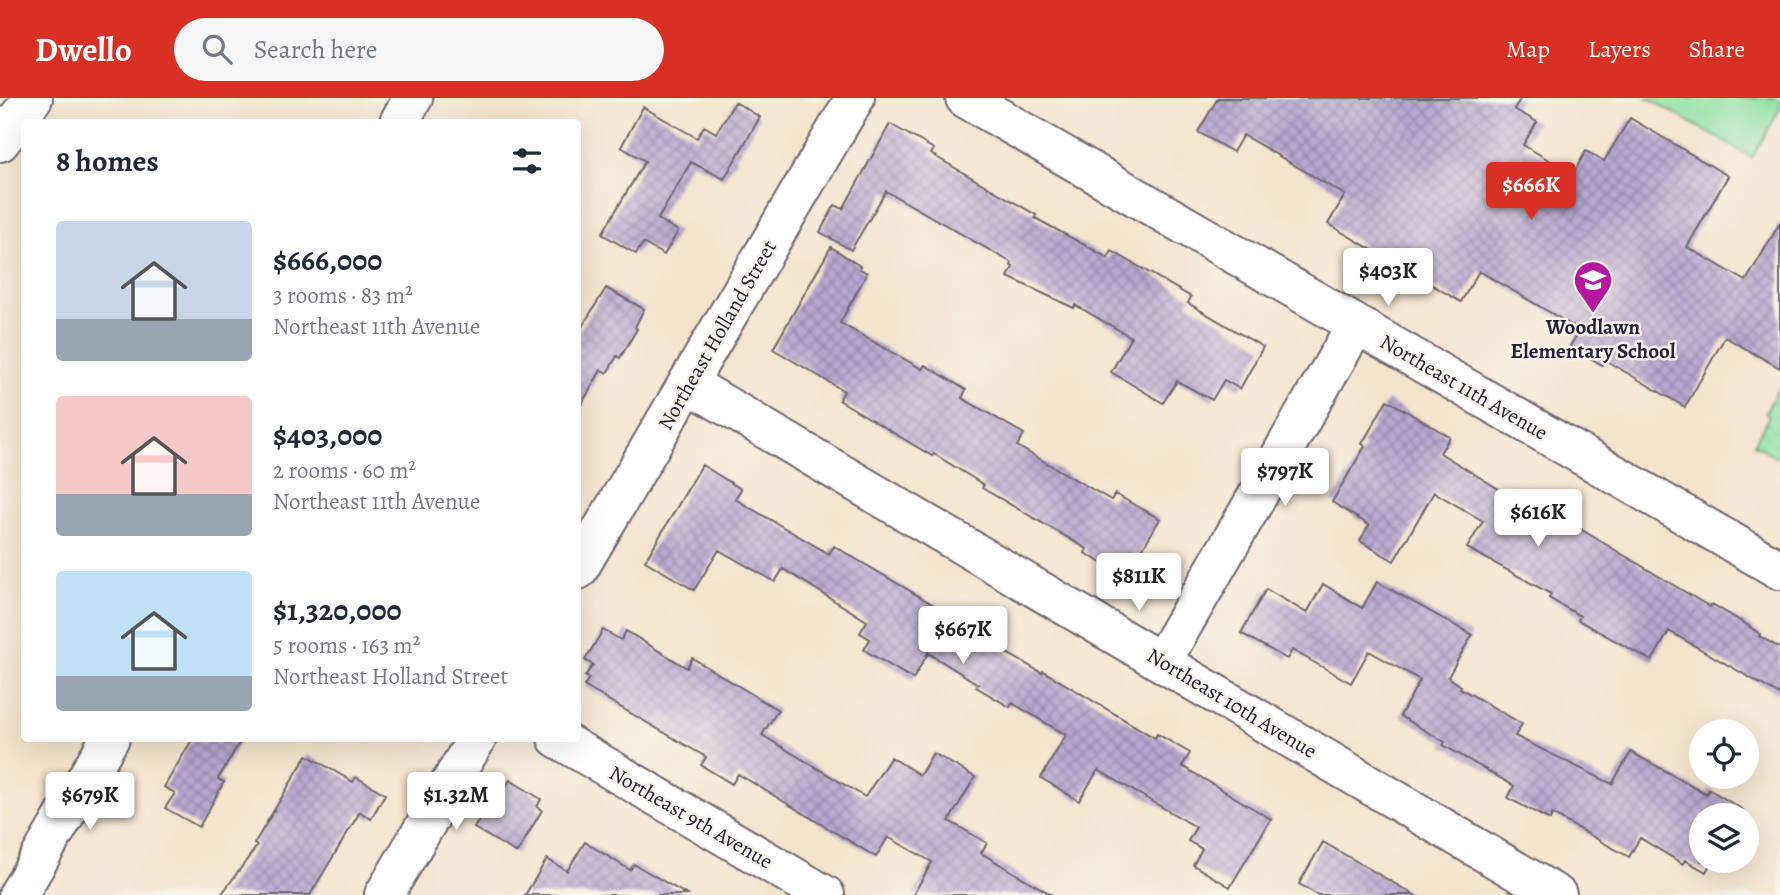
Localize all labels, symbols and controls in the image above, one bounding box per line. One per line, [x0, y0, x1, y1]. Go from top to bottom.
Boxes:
search box [174, 18, 664, 81]
text: Dwello [35, 27, 132, 72]
icon: search [198, 30, 236, 68]
text: Search here [254, 32, 377, 67]
text: Map [1506, 33, 1550, 65]
text: Layers [1588, 33, 1651, 65]
text: Share [1689, 33, 1745, 65]
text: 8 homes [56, 141, 159, 181]
icon: filters [508, 142, 546, 180]
pin: $666K [1482, 162, 1580, 222]
text: $666K [1502, 169, 1560, 200]
street label: Northeast Holland Street [651, 235, 783, 435]
text: $666,000 [273, 240, 382, 280]
pin: $403K [1339, 248, 1437, 308]
icon: home [112, 249, 196, 333]
text: $403K [1359, 255, 1417, 286]
school or university icon: Woodlawn Elementary School [1572, 259, 1614, 314]
text: 3 rooms · 83 m² [273, 280, 413, 311]
text: Northeast 11th Avenue [273, 311, 480, 342]
place label: Woodlawn Elementary School [1511, 313, 1676, 365]
street label: Northeast 11th Avenue [1375, 328, 1553, 446]
text: $403,000 [273, 415, 382, 455]
icon: home [112, 424, 196, 508]
pin: $797K [1236, 448, 1334, 508]
text: 2 rooms · 60 m² [273, 455, 416, 486]
text: $797K [1257, 455, 1313, 486]
text: Northeast 11th Avenue [273, 486, 480, 517]
pin: $616K [1489, 490, 1587, 549]
text: $616K [1510, 496, 1566, 527]
pin: $811K [1090, 554, 1188, 613]
text: $811K [1112, 560, 1166, 591]
text: $1,320,000 [273, 590, 402, 630]
icon: home [112, 599, 196, 683]
pin: $667K [914, 606, 1012, 666]
text: $667K [934, 613, 992, 644]
text: 5 rooms · 163 m² [273, 630, 420, 661]
street label: Northeast 10th Avenue [1142, 641, 1322, 765]
text: Northeast Holland Street [273, 661, 508, 692]
map controls [1689, 719, 1759, 873]
button: locate [1689, 719, 1759, 789]
street label: Northeast 9th Avenue [604, 759, 778, 875]
pin: $679K [41, 772, 139, 832]
pin: $1.32M [399, 772, 513, 832]
text: $679K [61, 779, 119, 810]
text: $1.32M [423, 779, 489, 810]
button: layers [1689, 803, 1759, 873]

